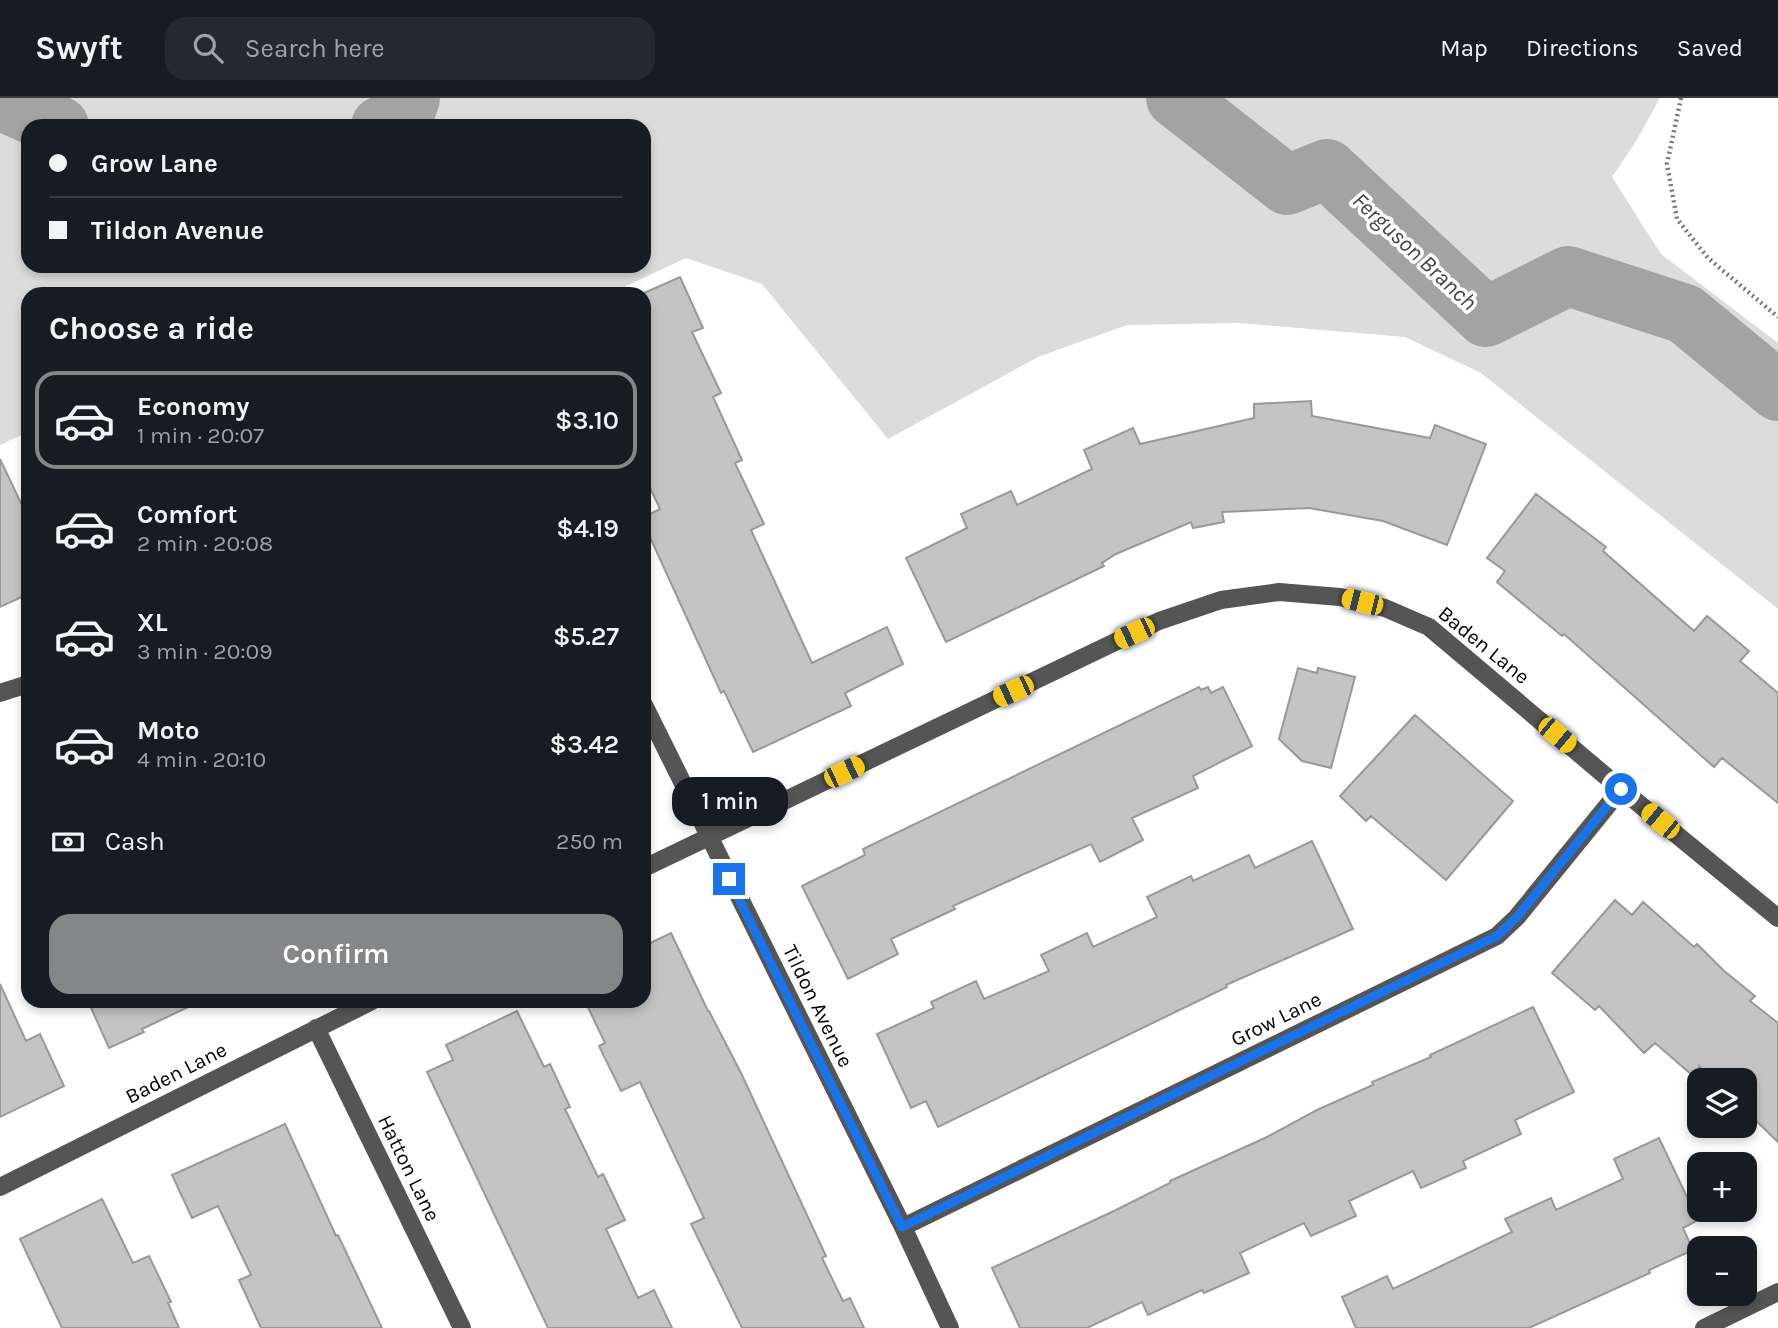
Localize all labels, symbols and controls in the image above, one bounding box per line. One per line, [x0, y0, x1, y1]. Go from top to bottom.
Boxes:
search box [165, 17, 655, 80]
text: Swyft [35, 29, 123, 67]
icon: search [189, 29, 227, 67]
text: Search here [245, 33, 385, 64]
text: Map [1440, 34, 1488, 62]
text: Directions [1526, 34, 1639, 62]
text: Saved [1677, 34, 1743, 62]
text: Grow Lane [91, 148, 218, 179]
water label: Ferguson Branch [1347, 187, 1482, 316]
text: Tildon Avenue [91, 215, 264, 246]
text: Choose a ride [49, 310, 254, 347]
icon: car [53, 389, 116, 452]
text: Economy [137, 391, 249, 422]
text: $3.10 [555, 405, 619, 436]
text: 1 min · 20:07 [137, 422, 264, 449]
icon: car [53, 497, 116, 560]
text: Comfort [137, 499, 238, 530]
text: $4.19 [556, 513, 619, 544]
text: 2 min · 20:08 [137, 530, 273, 557]
car [1340, 587, 1385, 617]
street label: Baden Lane [1434, 601, 1534, 689]
icon: car [53, 605, 116, 668]
text: XL [137, 607, 168, 638]
car [1111, 615, 1158, 651]
text: $5.27 [553, 621, 619, 652]
text: 3 min · 20:09 [137, 638, 273, 665]
car [990, 673, 1037, 709]
icon: car [53, 713, 116, 776]
car [1535, 713, 1580, 757]
text: Moto [137, 715, 199, 746]
text: $3.42 [549, 729, 619, 760]
text: 4 min · 20:10 [137, 746, 266, 773]
car [821, 753, 868, 791]
route start [1605, 773, 1637, 805]
callout: 1 min [671, 778, 787, 826]
text: 1 min [701, 788, 759, 815]
car [1638, 800, 1683, 842]
icon: cash [49, 823, 87, 861]
text: Cash [105, 826, 165, 857]
text: 250 m [556, 828, 623, 855]
route end [713, 863, 745, 895]
button: Confirm [49, 914, 623, 994]
street label: Tildon Avenue [778, 941, 858, 1071]
street label: Grow Lane [1227, 987, 1325, 1051]
street label: Baden Lane [121, 1037, 231, 1109]
map controls [1687, 1068, 1757, 1306]
button: layers [1687, 1068, 1757, 1138]
street label: Hatton Lane [373, 1111, 445, 1225]
button: + [1687, 1152, 1757, 1222]
button: − [1687, 1236, 1757, 1306]

